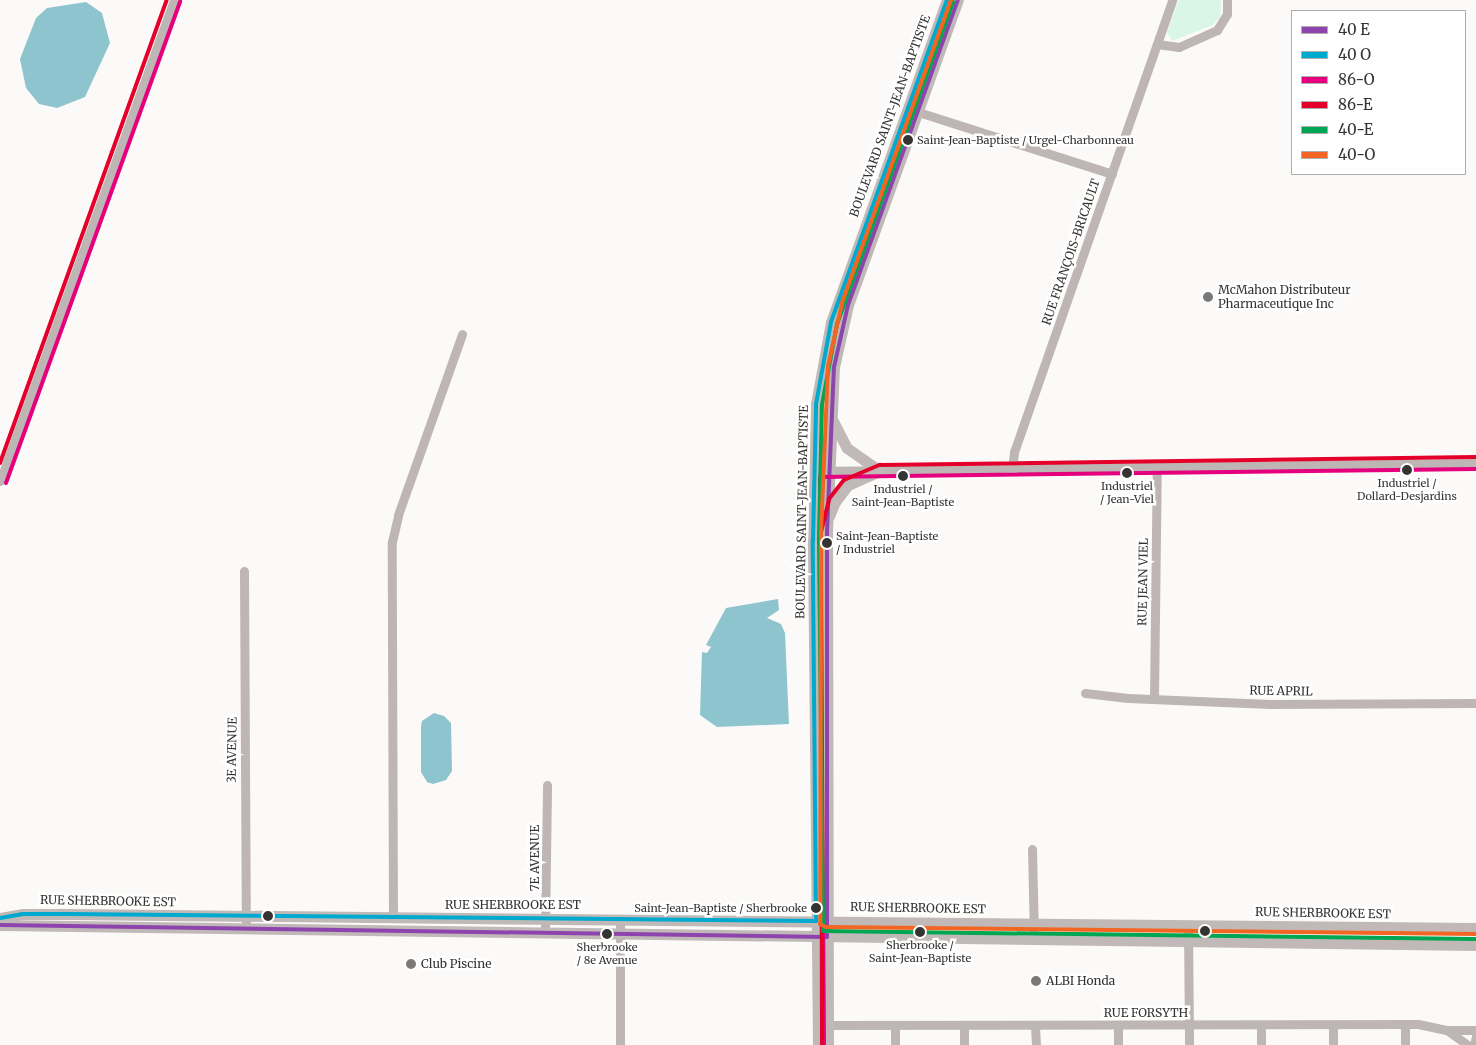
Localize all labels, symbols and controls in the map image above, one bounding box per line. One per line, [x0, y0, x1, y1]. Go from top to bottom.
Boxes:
legend [1291, 10, 1466, 175]
street label: BOULEVARD SAINT-JEAN-BAPTISTE [847, 13, 933, 219]
text: 40 E [1338, 20, 1370, 39]
text: 40 O [1338, 45, 1371, 64]
text: 86-O [1338, 70, 1375, 89]
text: 86-E [1338, 95, 1373, 114]
text: 40-E [1338, 120, 1373, 139]
place label: Saint-Jean-Baptiste / Urgel-Charbonneau [917, 133, 1134, 147]
marker: Saint-Jean-Baptiste / Urgel-Charbonneau [903, 135, 913, 145]
text: 40-O [1338, 145, 1375, 164]
street label: RUE FRANÇOIS-BRICAULT [1039, 177, 1103, 327]
place label: McMahon Distributeur Pharmaceutique Inc [1218, 283, 1351, 311]
marker: McMahon Distributeur Pharmaceutique Inc [1202, 291, 1214, 303]
street label: BOULEVARD SAINT-JEAN-BAPTISTE [793, 405, 811, 619]
marker: Industriel / Dollard-Desjardins [1402, 465, 1412, 475]
marker: Industriel / Jean-Viel [1122, 468, 1132, 478]
marker: Industriel / Saint-Jean-Baptiste [898, 471, 908, 481]
place label: Industriel / Dollard-Desjardins [1357, 477, 1457, 503]
place label: Industriel / Jean-Viel [1100, 480, 1154, 506]
place label: Industriel / Saint-Jean-Baptiste [852, 483, 954, 509]
place label: Saint-Jean-Baptiste / Industriel [836, 530, 938, 556]
marker: Saint-Jean-Baptiste / Industriel [822, 538, 832, 548]
street label: RUE JEAN VIEL [1135, 538, 1151, 626]
street label: RUE APRIL [1249, 683, 1313, 699]
street label: 3E AVENUE [224, 717, 240, 783]
street label: 7E AVENUE [528, 825, 542, 891]
street label: RUE SHERBROOKE EST [40, 893, 176, 909]
street label: RUE SHERBROOKE EST [445, 898, 581, 912]
street label: RUE SHERBROOKE EST [850, 900, 986, 916]
place label: Saint-Jean-Baptiste / Sherbrooke [634, 901, 807, 915]
marker: Saint-Jean-Baptiste / Sherbrooke [811, 903, 821, 913]
street label: RUE SHERBROOKE EST [1255, 905, 1391, 921]
unlabelled marker [263, 911, 273, 921]
unlabelled marker [1200, 926, 1210, 936]
marker: Sherbrooke / Saint-Jean-Baptiste [915, 927, 925, 937]
marker: Sherbrooke / 8e Avenue [602, 929, 612, 939]
place label: Sherbrooke / Saint-Jean-Baptiste [869, 939, 971, 965]
place label: Sherbrooke / 8e Avenue [577, 941, 637, 967]
place label: Club Piscine [421, 957, 491, 971]
marker: Club Piscine [405, 958, 417, 970]
place label: ALBI Honda [1046, 974, 1115, 988]
marker: ALBI Honda [1030, 975, 1042, 987]
street label: RUE FORSYTH [1104, 1006, 1188, 1020]

